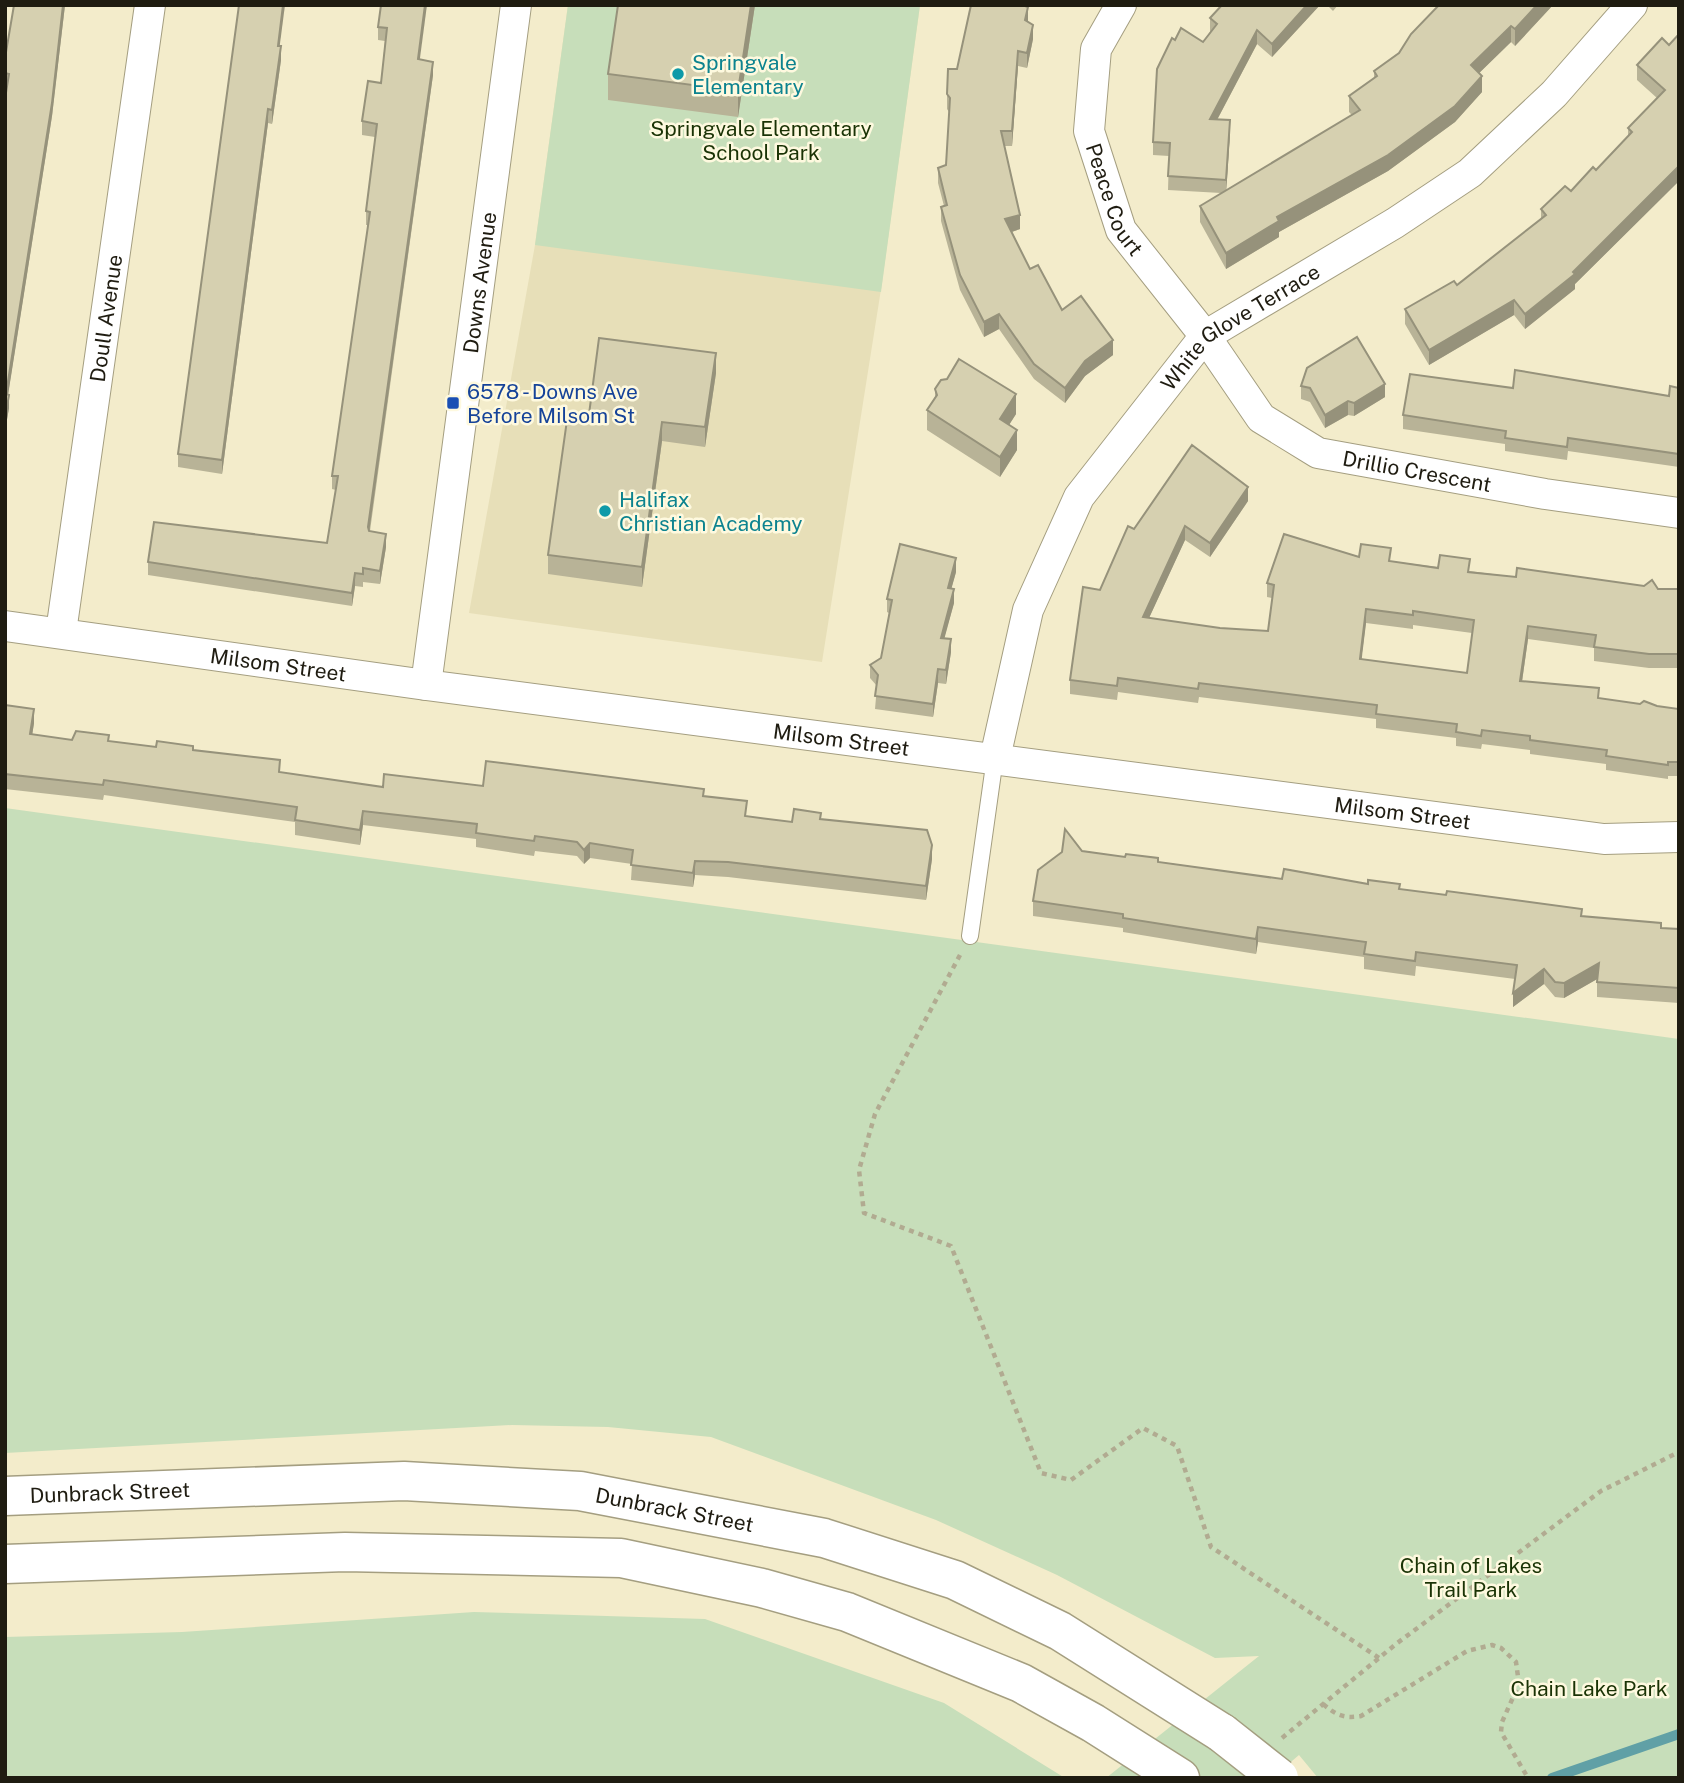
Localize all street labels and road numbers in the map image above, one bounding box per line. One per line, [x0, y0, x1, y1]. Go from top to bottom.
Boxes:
street label: Peace Court [1081, 140, 1149, 260]
street label: Downs Avenue [458, 210, 501, 355]
street label: Doull Avenue [84, 253, 127, 384]
street label: White Glove Terrace [1155, 258, 1324, 395]
street label: Drillio Crescent [1341, 445, 1493, 497]
street label: Milsom Street [209, 642, 348, 686]
street label: Milsom Street [772, 718, 911, 761]
street label: Milsom Street [1333, 791, 1472, 834]
street label: Dunbrack Street [29, 1477, 191, 1508]
street label: Dunbrack Street [593, 1482, 756, 1537]

